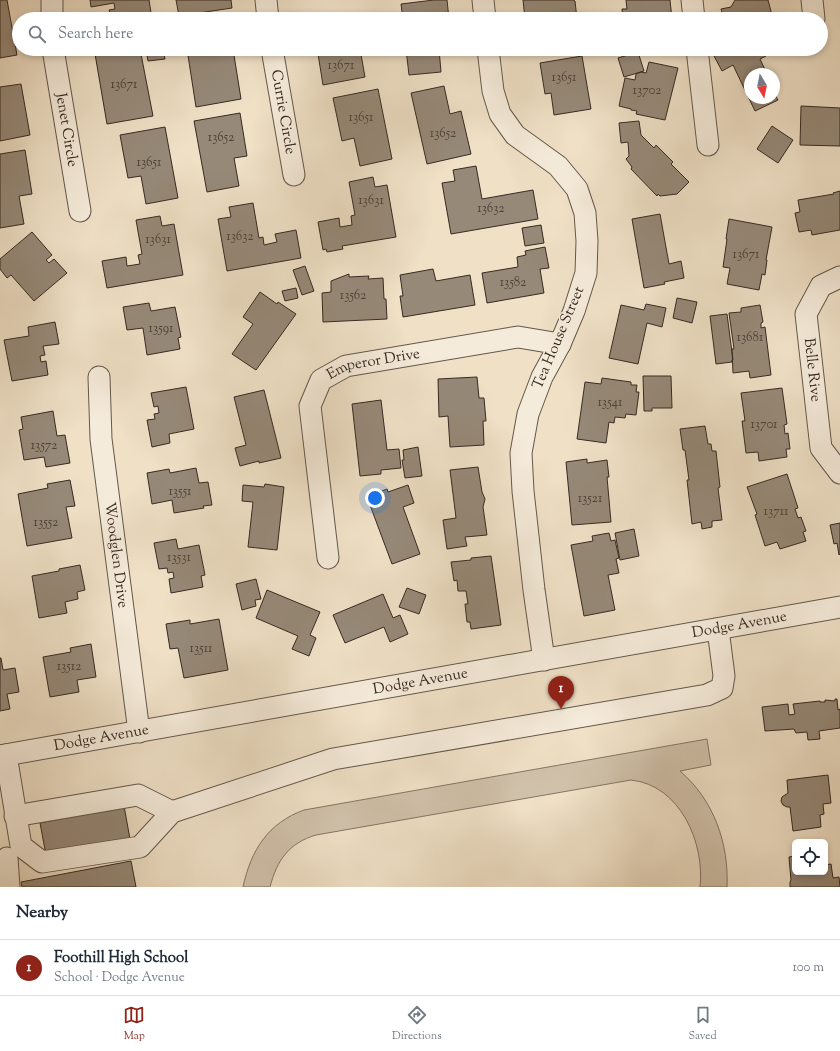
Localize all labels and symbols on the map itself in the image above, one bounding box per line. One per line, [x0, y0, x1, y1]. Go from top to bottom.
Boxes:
house number: 13671 [328, 57, 355, 75]
street label: Currie Circle [265, 68, 301, 156]
north arrow [744, 68, 780, 104]
house number: 13651 [552, 69, 577, 87]
house number: 13671 [111, 76, 138, 94]
house number: 13702 [633, 82, 661, 100]
street label: Jenet Circle [50, 90, 83, 169]
house number: 13651 [349, 109, 374, 127]
house number: 13652 [430, 125, 456, 143]
house number: 13652 [208, 129, 234, 147]
house number: 13651 [137, 154, 162, 172]
house number: 13631 [358, 192, 384, 210]
house number: 13632 [477, 200, 505, 218]
house number: 13632 [226, 228, 254, 246]
house number: 13631 [145, 231, 171, 249]
house number: 13671 [733, 246, 760, 264]
house number: 13582 [500, 274, 526, 292]
street label: Tea House Street [528, 283, 590, 393]
house number: 13562 [340, 287, 366, 305]
house number: 13591 [149, 320, 174, 338]
house number: 13681 [737, 329, 764, 347]
street label: Belle Rive [798, 337, 826, 403]
street label: Emperor Drive [323, 343, 422, 385]
house number: 13541 [597, 394, 623, 412]
house number: 13701 [750, 416, 778, 434]
house number: 13572 [31, 437, 57, 455]
house number: 13551 [168, 483, 192, 501]
your location [365, 488, 385, 508]
house number: 13521 [578, 490, 603, 508]
street label: Woodglen Drive [99, 501, 133, 609]
house number: 13711 [763, 503, 789, 521]
house number: 13552 [34, 514, 58, 532]
house number: 13531 [167, 549, 191, 567]
street label: Dodge Avenue [690, 606, 789, 644]
house number: 13511 [190, 640, 213, 658]
house number: 13512 [57, 658, 81, 676]
street label: Dodge Avenue [371, 663, 470, 700]
pin: 1 [548, 676, 574, 709]
street label: Dodge Avenue [52, 719, 151, 757]

